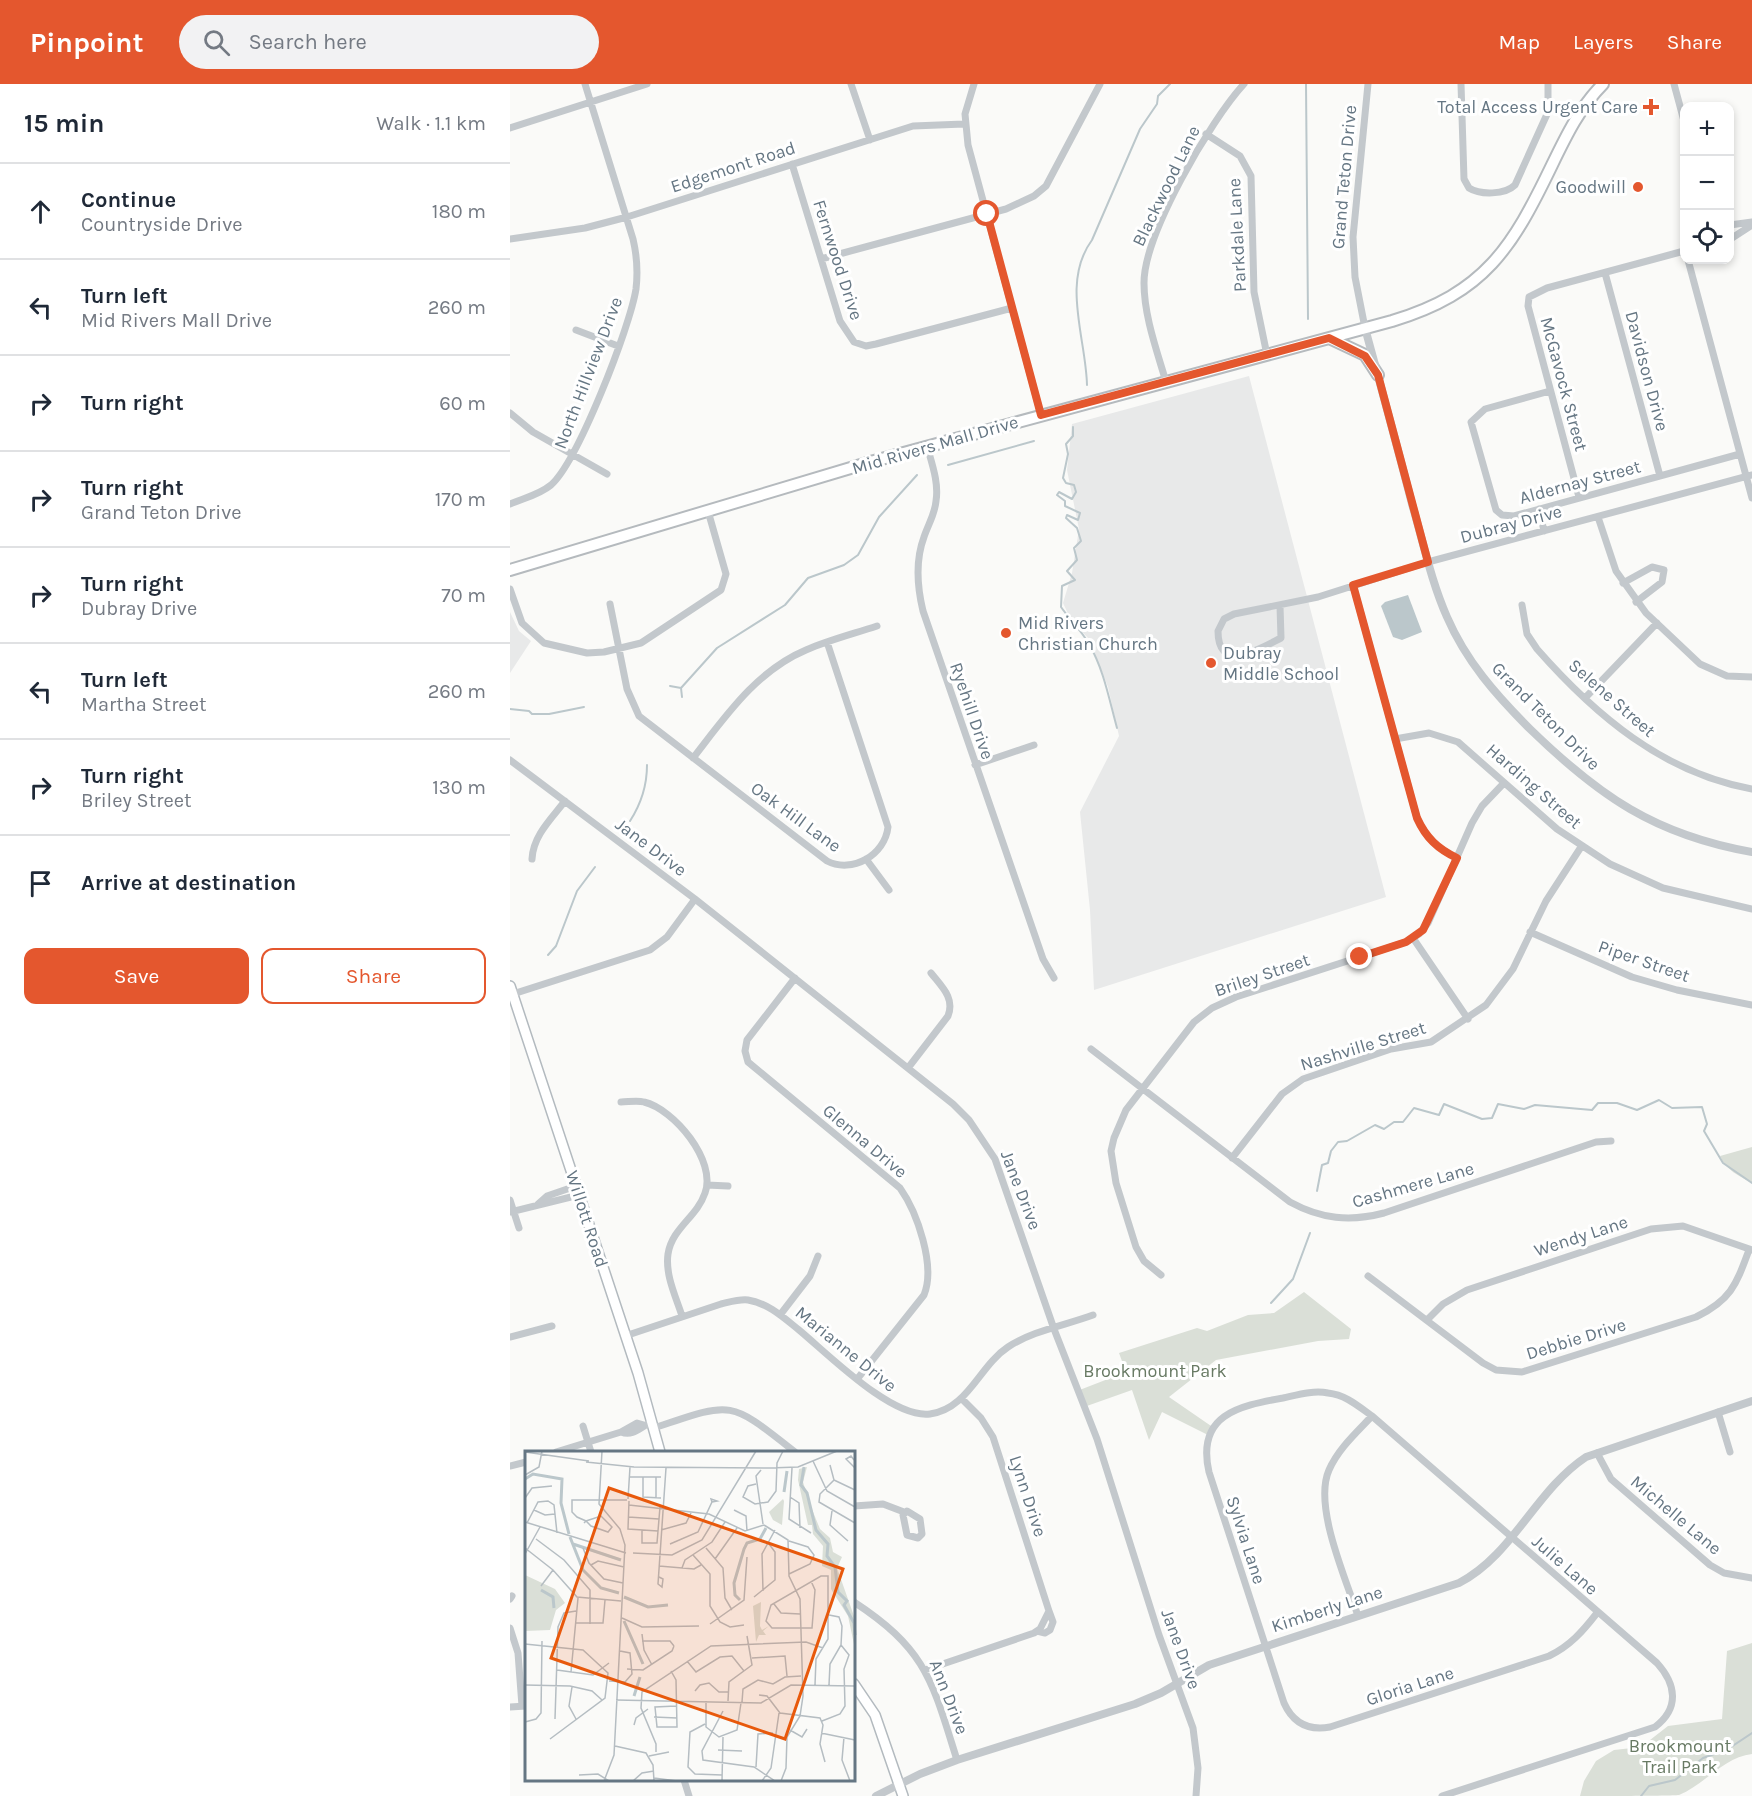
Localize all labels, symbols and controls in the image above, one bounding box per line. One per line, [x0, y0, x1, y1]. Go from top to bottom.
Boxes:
search box [179, 15, 599, 69]
text: Pinpoint [30, 26, 143, 59]
icon: search [200, 26, 233, 59]
text: Search here [248, 29, 367, 55]
text: Map [1498, 30, 1540, 54]
text: Layers [1573, 30, 1634, 54]
text: Share [1667, 30, 1722, 54]
place label: Total Access Urgent Care [1437, 96, 1638, 118]
marker: Total Access Urgent Care [1642, 98, 1660, 116]
map controls [1680, 102, 1734, 264]
button: + [1680, 102, 1734, 156]
street label: Grand Teton Drive [1327, 104, 1361, 250]
text: 15 min [24, 108, 104, 139]
text: Walk · 1.1 km [376, 112, 486, 135]
street label: Blackwood Lane [1127, 122, 1205, 250]
street label: Edgemont Road [668, 136, 798, 198]
button: − [1680, 156, 1734, 210]
place label: Goodwill [1556, 176, 1626, 198]
street label: Parkdale Lane [1223, 177, 1251, 293]
marker: Goodwill [1631, 180, 1645, 194]
text: Continue [81, 187, 176, 213]
icon: ahead [24, 195, 57, 228]
street label: Fernwood Drive [808, 197, 868, 323]
text: 180 m [432, 200, 486, 223]
route start [973, 200, 999, 226]
button: locate [1680, 210, 1734, 264]
text: Countryside Drive [81, 213, 242, 236]
text: Turn left [81, 283, 168, 309]
icon: left [24, 291, 57, 324]
street label: North Hillview Drive [549, 294, 627, 452]
text: 260 m [428, 296, 486, 319]
text: Mid Rivers Mall Drive [81, 309, 272, 332]
street label: Davidson Drive [1620, 309, 1674, 433]
street label: McGavock Street [1536, 314, 1593, 454]
icon: right [24, 387, 57, 420]
text: Turn right [81, 390, 184, 416]
text: 60 m [439, 392, 486, 415]
street label: Mid Rivers Mall Drive [849, 411, 1021, 479]
street label: Aldernay Street [1517, 455, 1643, 509]
text: Turn right [81, 475, 184, 501]
icon: right [24, 483, 57, 516]
text: 170 m [435, 488, 486, 511]
street label: Dubray Drive [1458, 500, 1564, 548]
text: Grand Teton Drive [81, 501, 242, 524]
text: Turn right [81, 571, 184, 597]
icon: right [24, 579, 57, 612]
text: 70 m [441, 584, 486, 607]
text: Dubray Drive [81, 597, 197, 620]
place label: Mid Rivers Christian Church [1018, 612, 1158, 655]
marker: Mid Rivers Christian Church [999, 626, 1013, 640]
place label: Dubray Middle School [1223, 642, 1339, 685]
street label: Selene Street [1564, 654, 1660, 742]
marker: Dubray Middle School [1204, 656, 1218, 670]
street label: Grand Teton Drive [1487, 657, 1605, 775]
street label: Ryehill Drive [945, 660, 999, 762]
text: Turn left [81, 667, 168, 693]
icon: left [24, 675, 57, 708]
text: 260 m [428, 680, 486, 703]
text: Martha Street [81, 693, 206, 716]
street label: Harding Street [1482, 739, 1586, 834]
text: Turn right [81, 763, 184, 789]
icon: right [24, 771, 57, 804]
text: 130 m [432, 776, 486, 799]
street label: Oak Hill Lane [747, 777, 845, 857]
text: Briley Street [81, 789, 191, 812]
street label: Jane Drive [611, 813, 691, 881]
icon: arrive [24, 867, 57, 900]
text: Arrive at destination [81, 870, 296, 896]
street label: Piper Street [1595, 935, 1693, 987]
route end [1346, 943, 1372, 969]
button: Save [24, 948, 249, 1004]
button: Share [261, 948, 486, 1004]
street label: Briley Street [1211, 948, 1313, 1002]
street label: Nashville Street [1298, 1016, 1429, 1076]
street label: Glenna Drive [818, 1099, 912, 1183]
street label: Jane Drive [996, 1147, 1046, 1233]
street label: Cashmere Lane [1349, 1157, 1477, 1213]
street label: Willott Road [561, 1168, 613, 1270]
street label: Wendy Lane [1531, 1210, 1631, 1262]
street label: Marianne Drive [791, 1301, 901, 1397]
street label: Debbie Drive [1523, 1313, 1629, 1365]
park label: Brookmount Park [1083, 1360, 1227, 1382]
inset map [525, 1451, 855, 1781]
street label: Lynn Drive [1005, 1452, 1051, 1540]
street label: Michelle Lane [1626, 1471, 1726, 1559]
street label: Sylvia Lane [1221, 1493, 1271, 1587]
street label: Julie Lane [1527, 1530, 1603, 1600]
street label: Kimberly Lane [1269, 1581, 1385, 1637]
street label: Jane Drive [1156, 1606, 1206, 1692]
street label: Ann Drive [925, 1656, 973, 1738]
street label: Gloria Lane [1363, 1661, 1457, 1711]
park label: Brookmount Trail Park [1629, 1735, 1732, 1778]

